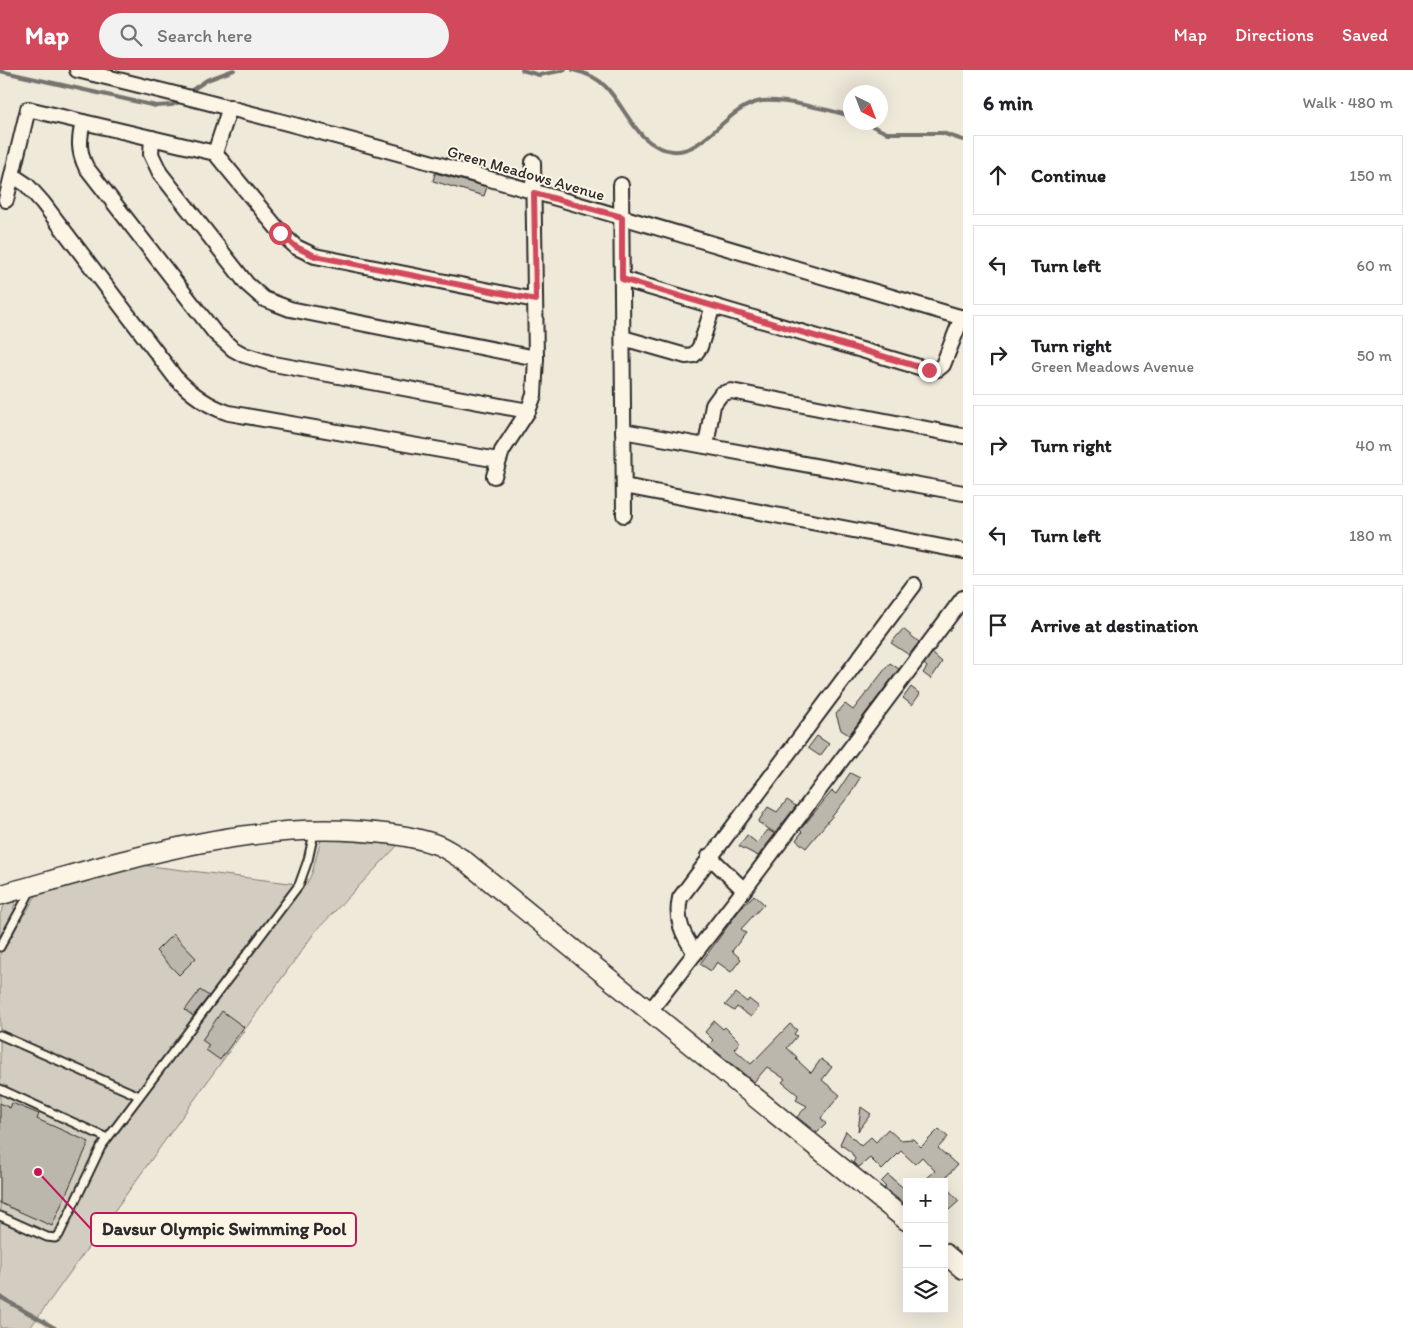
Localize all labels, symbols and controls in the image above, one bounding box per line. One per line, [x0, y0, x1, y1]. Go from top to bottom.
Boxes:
search box [99, 13, 449, 58]
text: Map [25, 21, 69, 50]
icon: search [117, 21, 145, 49]
text: Search here [157, 24, 252, 47]
text: Map [1174, 24, 1207, 46]
text: Directions [1235, 24, 1314, 46]
text: Saved [1342, 24, 1388, 46]
north arrow [843, 85, 888, 130]
text: 6 min [983, 90, 1033, 115]
text: Walk · 480 m [1303, 93, 1393, 112]
street label: Green Meadows Avenue [445, 141, 607, 205]
icon: ahead [984, 161, 1012, 189]
text: Continue [1031, 164, 1106, 187]
text: 150 m [1349, 166, 1392, 185]
route start [269, 222, 292, 245]
icon: left [984, 251, 1012, 279]
text: Turn left [1031, 254, 1101, 277]
text: 60 m [1357, 256, 1392, 275]
text: Turn right [1031, 334, 1112, 357]
icon: right [984, 341, 1012, 369]
text: 50 m [1357, 346, 1392, 365]
text: Green Meadows Avenue [1031, 357, 1194, 376]
route end [918, 359, 941, 382]
icon: right [984, 431, 1012, 459]
text: Turn right [1031, 434, 1112, 457]
text: 40 m [1355, 436, 1392, 455]
icon: left [984, 521, 1012, 549]
text: Turn left [1031, 524, 1101, 547]
text: 180 m [1349, 526, 1392, 545]
icon: arrive [984, 611, 1012, 639]
text: Arrive at destination [1031, 614, 1198, 637]
map controls [903, 1178, 948, 1313]
button: + [903, 1178, 948, 1223]
callout: Davsur Olympic Swimming Pool [91, 1213, 356, 1246]
text: Davsur Olympic Swimming Pool [102, 1218, 347, 1240]
button: − [903, 1223, 948, 1268]
button: layers [903, 1268, 948, 1313]

